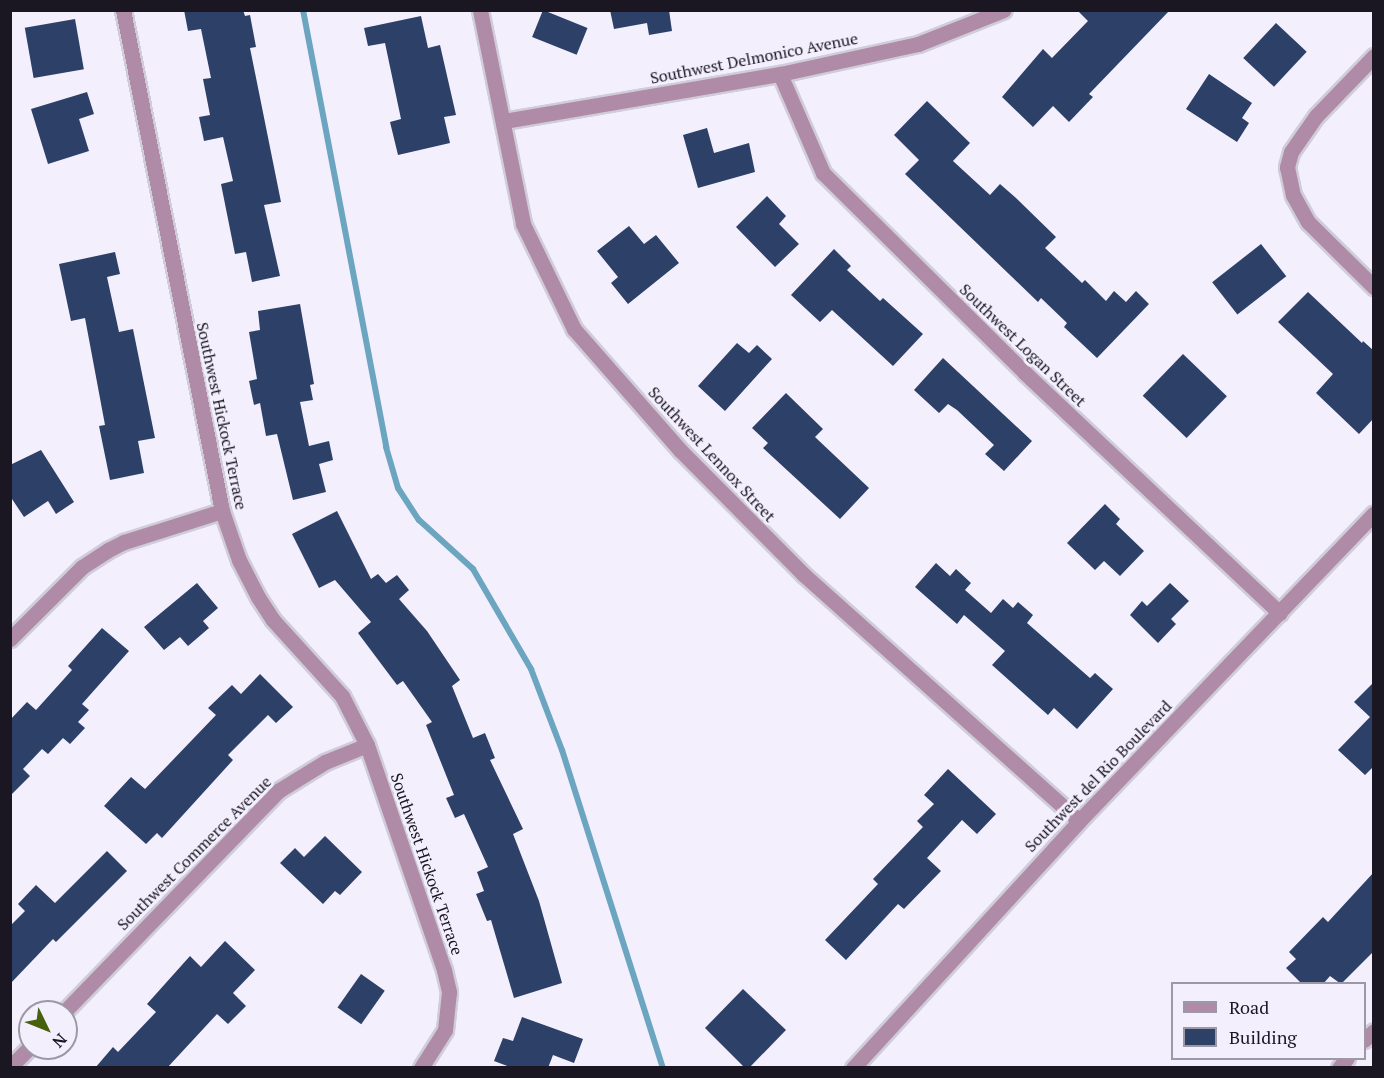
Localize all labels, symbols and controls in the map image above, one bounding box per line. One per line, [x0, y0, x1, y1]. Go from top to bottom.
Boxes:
street label: Southwest Delmonico Avenue [648, 28, 860, 88]
street label: Southwest Logan Street [956, 280, 1090, 410]
street label: Southwest Hickock Terrace [193, 321, 251, 511]
street label: Southwest Lennox Street [644, 383, 780, 525]
street label: Southwest del Rio Boulevard [1021, 696, 1175, 856]
street label: Southwest Hickock Terrace [387, 771, 467, 957]
street label: Southwest Commerce Avenue [113, 772, 275, 934]
legend [1171, 982, 1366, 1060]
text: Road [1229, 995, 1269, 1019]
north arrow [18, 1000, 78, 1060]
text: Building [1229, 1025, 1297, 1049]
text: N [48, 1029, 72, 1053]

